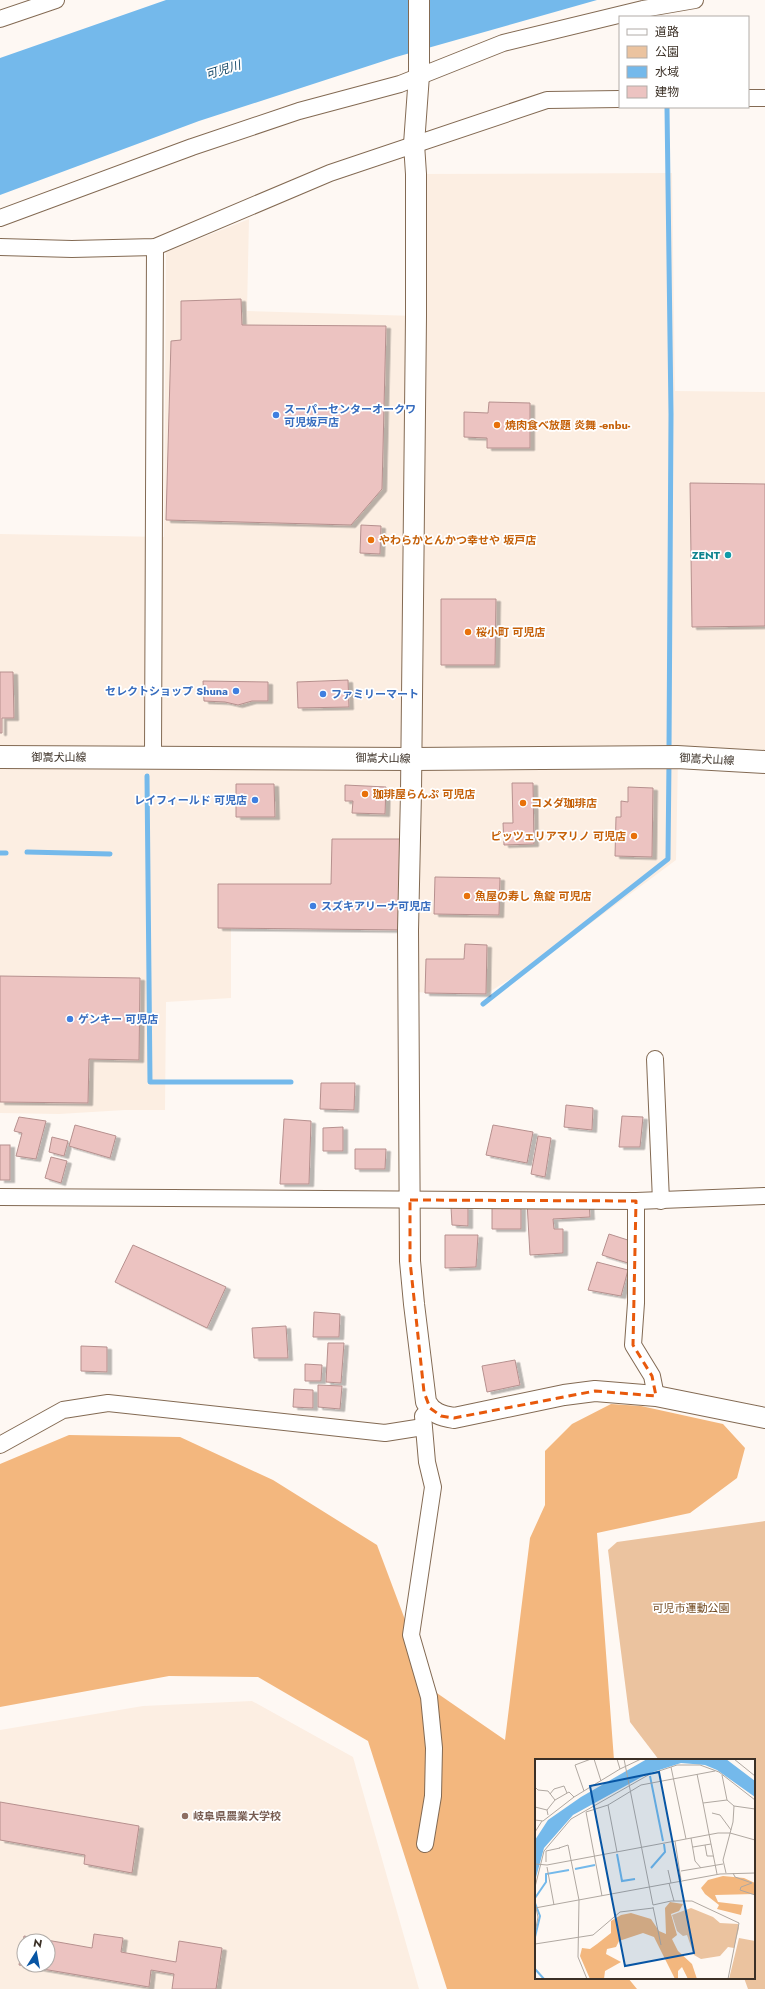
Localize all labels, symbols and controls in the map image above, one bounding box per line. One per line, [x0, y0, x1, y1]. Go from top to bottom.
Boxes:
legend [619, 16, 749, 108]
text: 道路 [655, 23, 679, 41]
text: 公園 [655, 43, 679, 61]
water label: 可児川 [203, 56, 245, 84]
text: 水域 [655, 63, 679, 81]
text: 建物 [655, 83, 679, 101]
place label: スーパーセンターオークワ 可児坂戸店 [284, 401, 416, 430]
marker: スーパーセンターオークワ 可児坂戸店 [271, 410, 281, 420]
place label: 焼肉食べ放題 炎舞 ‐enbu‐ [505, 417, 631, 433]
marker: 焼肉食べ放題 炎舞 ‐enbu‐ [492, 420, 502, 430]
place label: やわらかとんかつ幸せや 坂戸店 [379, 532, 536, 548]
marker: やわらかとんかつ幸せや 坂戸店 [366, 535, 376, 545]
place label: ZENT [692, 547, 721, 563]
marker: ZENT [723, 550, 733, 560]
place label: 桜小町 可児店 [476, 624, 545, 640]
marker: 桜小町 可児店 [463, 627, 473, 637]
place label: セレクトショップ Shuna [105, 683, 228, 699]
marker: セレクトショップ Shuna [231, 686, 241, 696]
place label: ファミリーマート [331, 686, 419, 702]
marker: ファミリーマート [318, 689, 328, 699]
street label: 御嵩犬山線 [31, 749, 87, 765]
street label: 御嵩犬山線 [354, 750, 411, 766]
street label: 御嵩犬山線 [678, 750, 735, 768]
place label: 珈琲屋らんぷ 可児店 [373, 786, 475, 802]
marker: 珈琲屋らんぷ 可児店 [360, 789, 370, 799]
place label: レイフィールド 可児店 [134, 792, 247, 808]
marker: レイフィールド 可児店 [250, 795, 260, 805]
place label: コメダ珈琲店 [531, 795, 597, 811]
marker: コメダ珈琲店 [518, 798, 528, 808]
place label: ピッツェリアマリノ 可児店 [491, 828, 626, 844]
marker: ピッツェリアマリノ 可児店 [629, 831, 639, 841]
place label: 魚屋の寿し 魚錠 可児店 [475, 888, 592, 904]
marker: 魚屋の寿し 魚錠 可児店 [462, 891, 472, 901]
place label: スズキアリーナ可児店 [321, 898, 431, 914]
marker: スズキアリーナ可児店 [308, 901, 318, 911]
place label: ゲンキー 可児店 [78, 1011, 158, 1027]
marker: ゲンキー 可児店 [65, 1014, 75, 1024]
park label: 可児市運動公園 [653, 1600, 730, 1616]
inset map [535, 1759, 755, 1979]
place label: 岐阜県農業大学校 [193, 1808, 281, 1824]
marker: 岐阜県農業大学校 [180, 1811, 190, 1821]
north arrow [16, 1933, 56, 1973]
text: N [32, 1934, 44, 1952]

